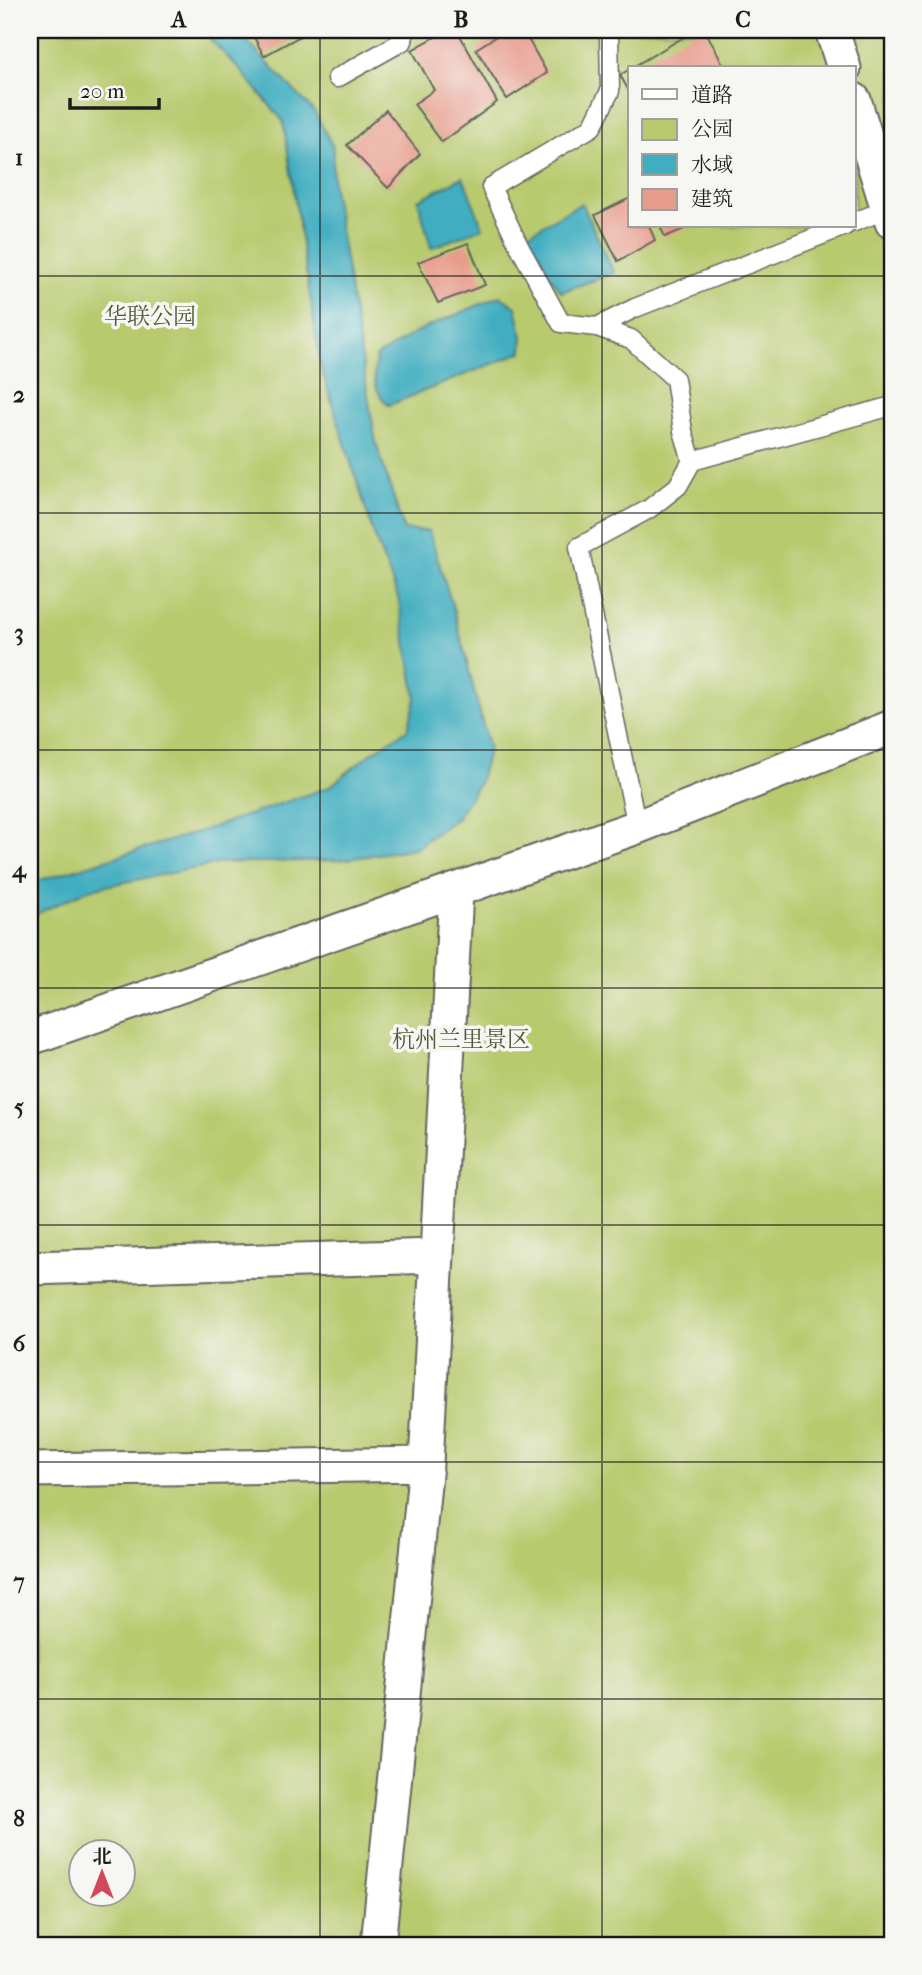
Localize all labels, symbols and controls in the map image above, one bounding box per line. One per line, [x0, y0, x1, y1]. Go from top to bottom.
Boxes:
text: A [170, 6, 188, 33]
text: B [454, 6, 469, 33]
text: C [735, 6, 751, 33]
scale bar [70, 66, 159, 110]
legend [628, 66, 856, 228]
text: 20 m [80, 79, 125, 103]
text: 道路 [691, 83, 733, 107]
text: 公园 [691, 117, 733, 141]
text: 1 [15, 144, 23, 171]
text: 水域 [691, 153, 733, 177]
text: 建筑 [691, 187, 733, 211]
park label: 华联公园 [104, 303, 196, 330]
text: 2 [13, 381, 25, 408]
text: 3 [14, 619, 24, 646]
text: 4 [11, 856, 27, 883]
park label: 杭州兰里景区 [392, 1026, 530, 1053]
text: 5 [14, 1093, 24, 1120]
text: 6 [13, 1330, 26, 1357]
text: 7 [12, 1568, 25, 1595]
text: 8 [13, 1805, 25, 1832]
north arrow [66, 1839, 136, 1909]
text: 北 [92, 1846, 112, 1868]

